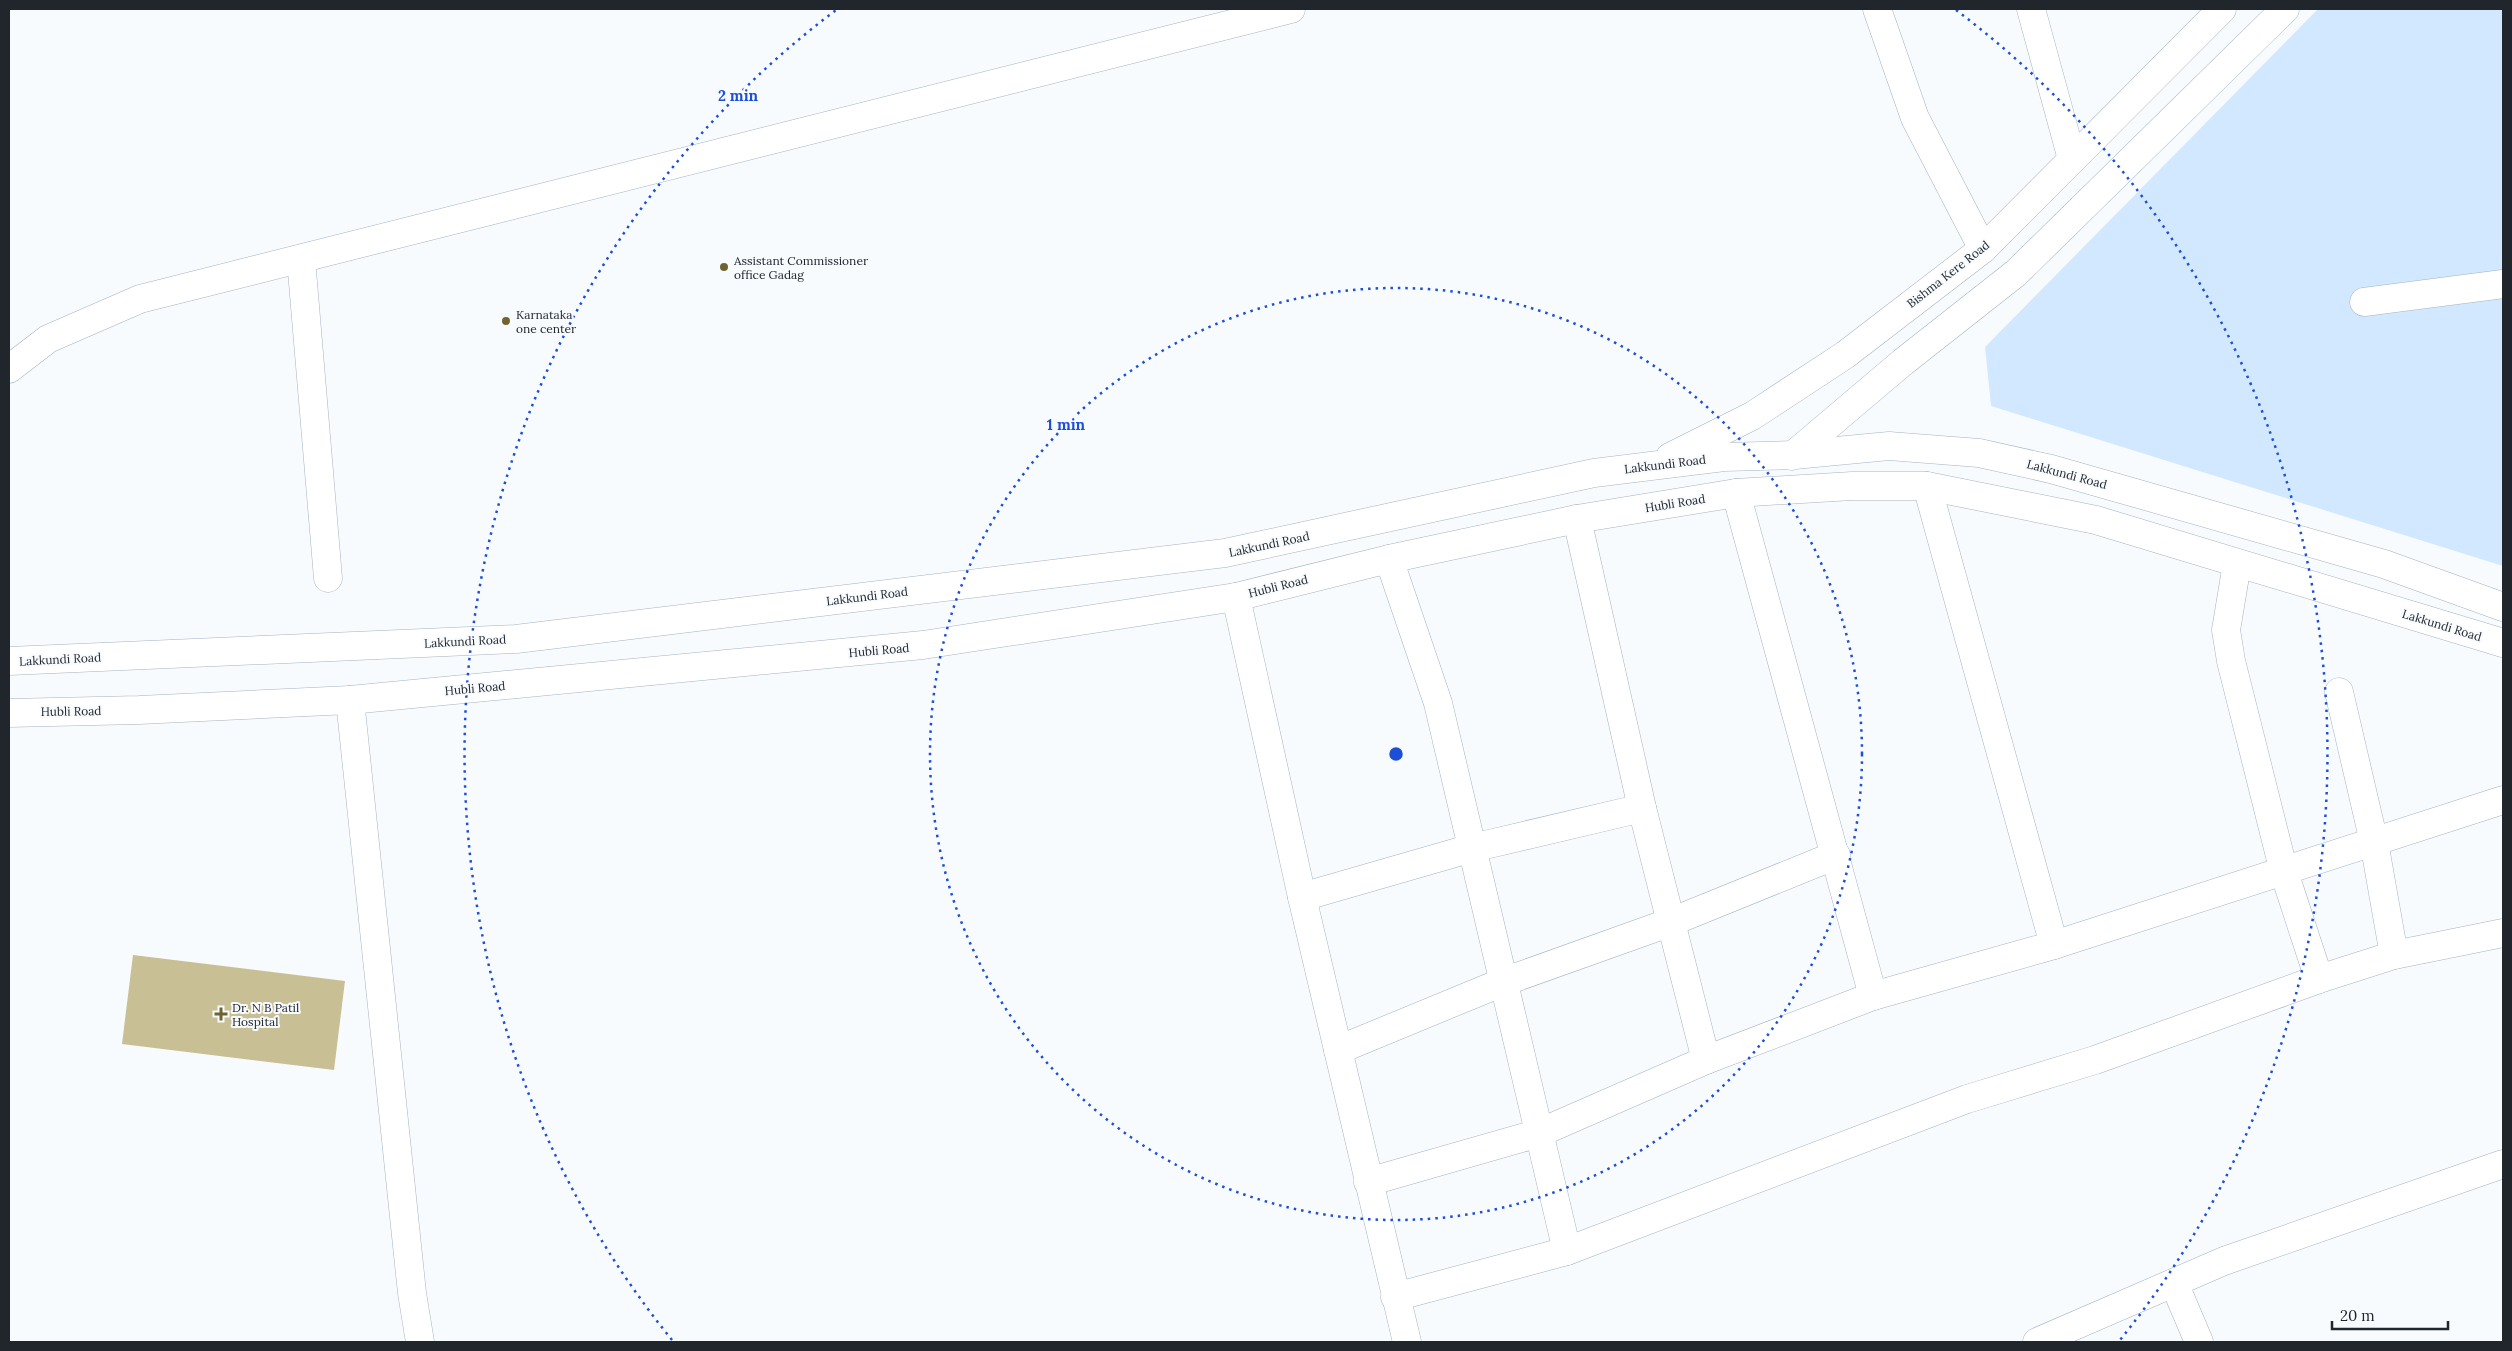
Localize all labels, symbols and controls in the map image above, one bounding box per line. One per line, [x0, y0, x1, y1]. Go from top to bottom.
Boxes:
text: 2 min [718, 86, 759, 105]
street label: Bishma Kere Road [1904, 237, 1992, 311]
place label: Assistant Commissioner office Gadag [733, 253, 869, 282]
marker: Assistant Commissioner office Gadag [718, 261, 730, 273]
place label: Karnataka one center [516, 307, 577, 336]
marker: Karnataka one center [500, 315, 512, 327]
text: 1 min [1047, 415, 1086, 434]
street label: Lakkundi Road [1623, 452, 1707, 476]
street label: Lakkundi Road [2025, 456, 2109, 492]
street label: Hubli Road [1644, 491, 1706, 515]
street label: Lakkundi Road [1227, 528, 1311, 560]
street label: Hubli Road [1247, 571, 1309, 601]
street label: Lakkundi Road [825, 584, 909, 608]
street label: Lakkundi Road [2400, 606, 2484, 644]
street label: Lakkundi Road [424, 631, 506, 651]
street label: Hubli Road [848, 640, 910, 660]
street label: Lakkundi Road [19, 649, 101, 669]
street label: Hubli Road [444, 678, 506, 698]
street label: Hubli Road [40, 703, 102, 719]
centre of rings [1387, 745, 1405, 763]
place label: Dr. N B Patil Hospital [232, 1000, 299, 1029]
marker: Dr. N B Patil Hospital [214, 1007, 228, 1021]
scale bar [2332, 1298, 2448, 1330]
text: 20 m [2340, 1306, 2375, 1325]

